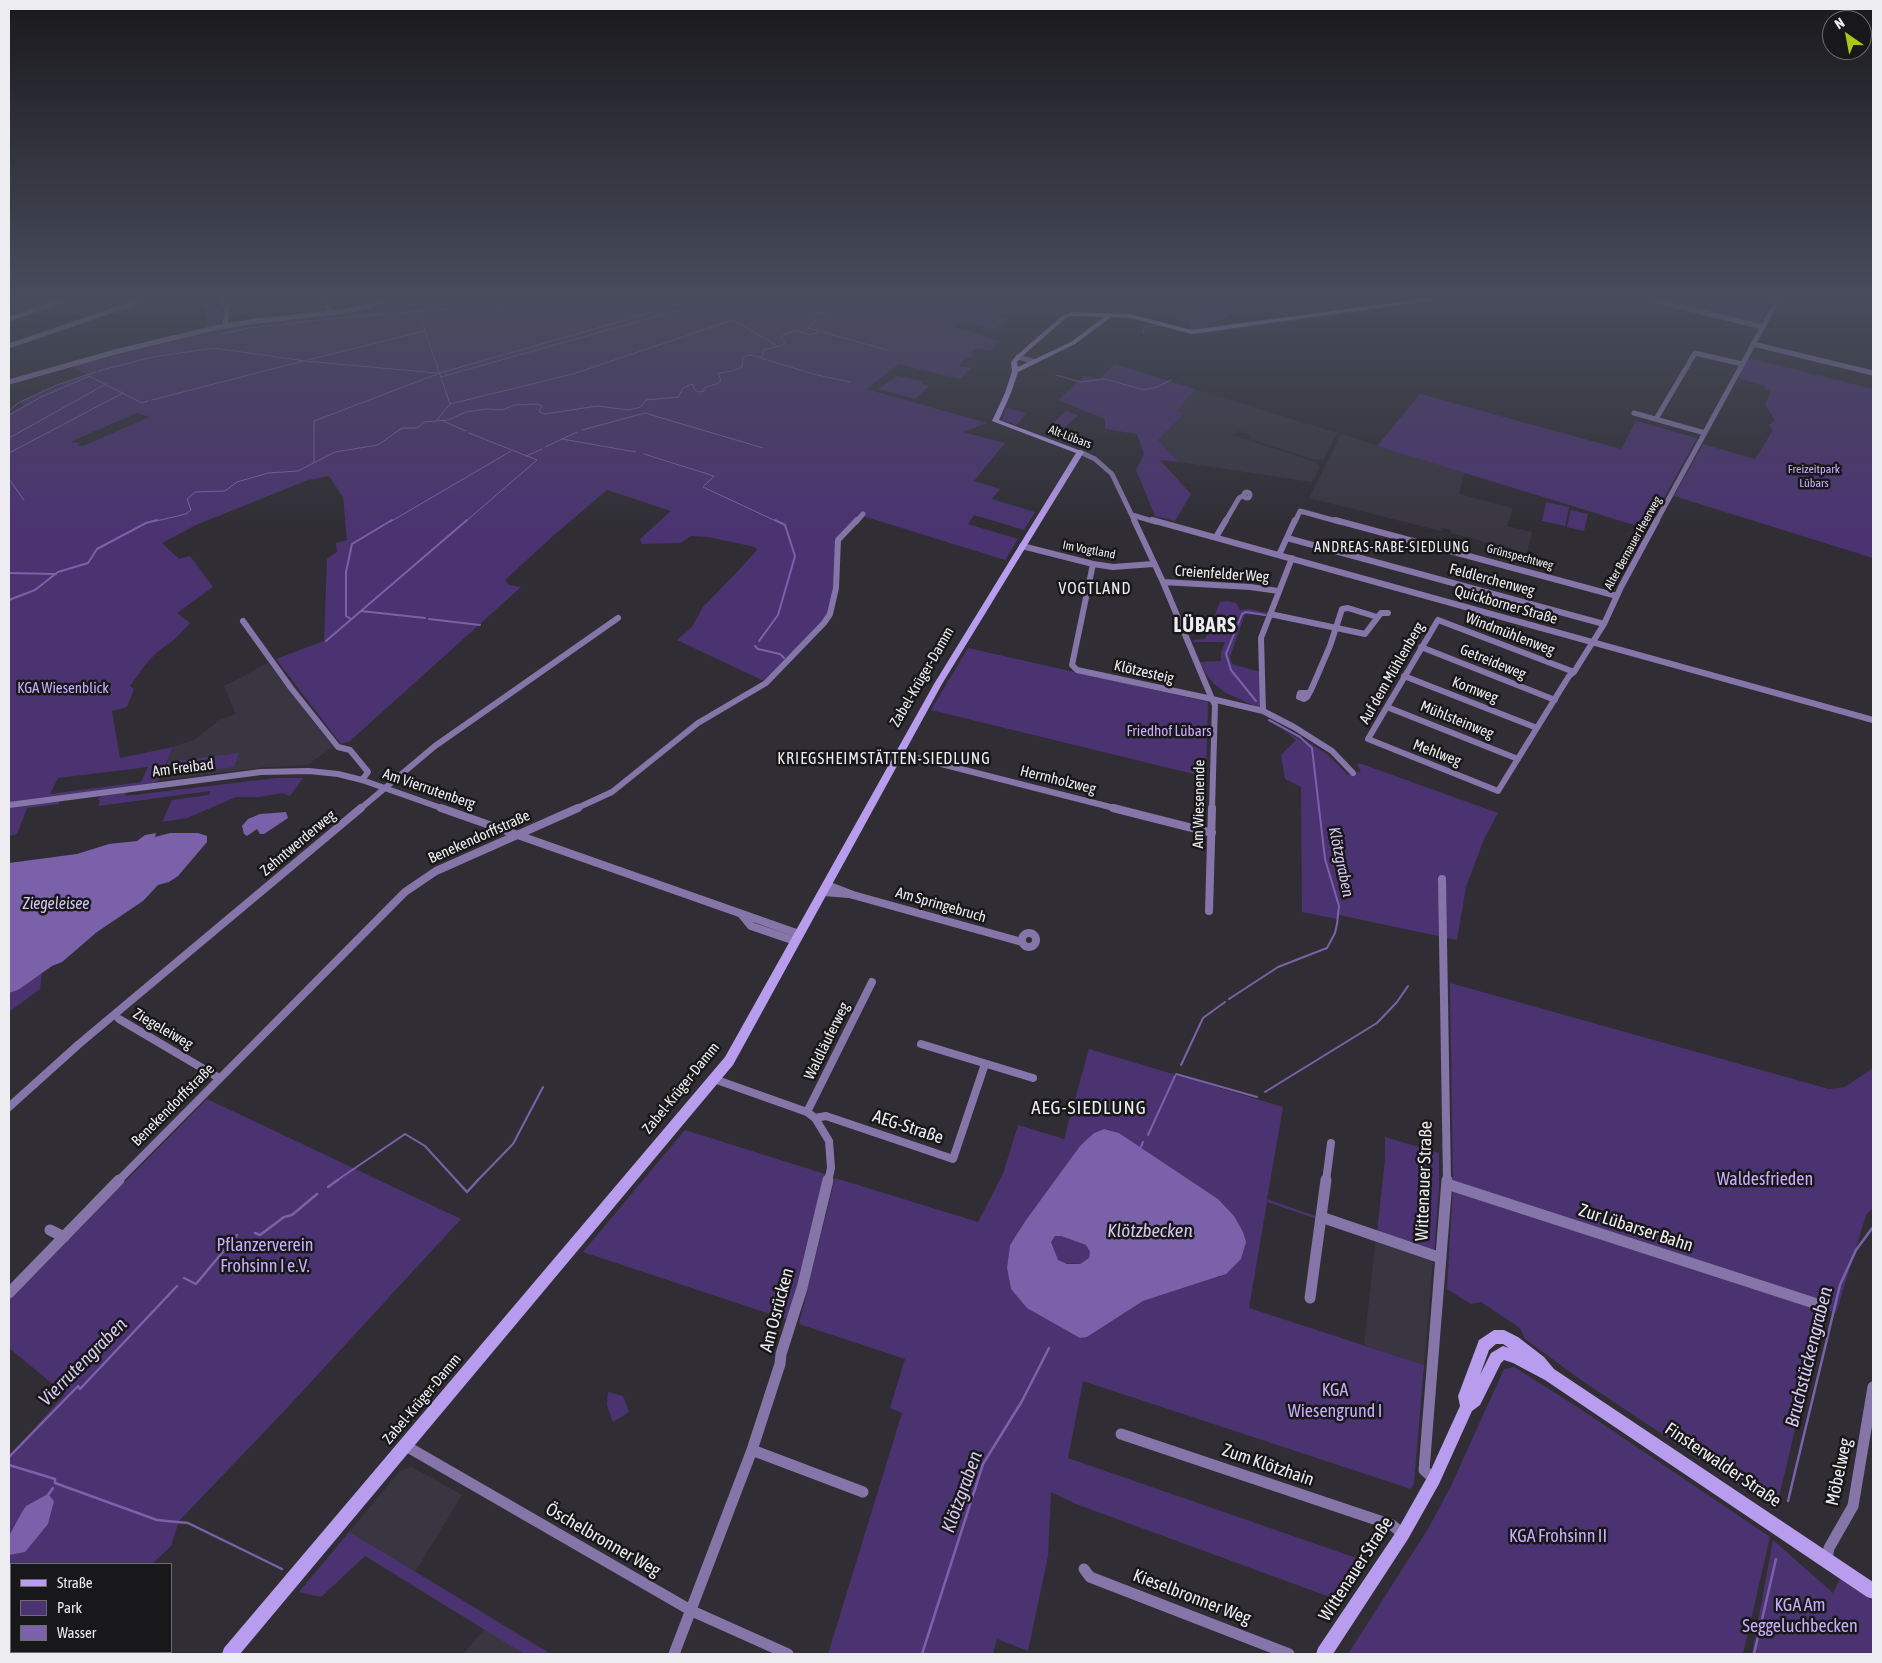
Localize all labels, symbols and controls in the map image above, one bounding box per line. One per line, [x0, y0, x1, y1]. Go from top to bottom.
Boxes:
north arrow [1822, 10, 1872, 60]
text: N [1832, 14, 1847, 32]
street label: Alt-Lübars [1046, 422, 1094, 452]
park label: Freizeitpark Lübars [1788, 462, 1840, 490]
street label: Alter Bernauer Heerweg [1601, 494, 1665, 592]
street label: Im Vogtland [1061, 538, 1117, 562]
district label: ANDREAS-RABE-SIEDLUNG [1312, 540, 1472, 556]
street label: Grünspechtweg [1485, 541, 1555, 573]
street label: Feldlerchenweg [1447, 560, 1537, 600]
street label: Creienfelder Weg [1174, 562, 1270, 586]
district label: VOGTLAND [1058, 579, 1132, 599]
street label: Quickborner Straße [1452, 582, 1560, 628]
street label: Windmühlenweg [1463, 609, 1557, 659]
district label: LÜBARS [1173, 614, 1237, 638]
street label: Auf dem Mühlenberg [1356, 619, 1428, 727]
street label: Zabel-Krüger-Damm [886, 624, 958, 730]
street label: Getreideweg [1457, 641, 1529, 683]
street label: Klötzesteig [1112, 656, 1176, 688]
street label: Kornweg [1449, 673, 1501, 707]
park label: KGA Wiesenblick [17, 679, 109, 697]
street label: Mühlsteinweg [1418, 697, 1496, 743]
park label: Friedhof Lübars [1127, 722, 1211, 740]
street label: Mehlweg [1410, 736, 1464, 770]
district label: KRIEGSHEIMSTÄTTEN-SIEDLUNG [774, 749, 994, 769]
street label: Am Freibad [151, 755, 215, 781]
street label: Am Wiesenende [1189, 759, 1209, 849]
street label: Herrnholzweg [1018, 762, 1098, 798]
street label: Am Vierrutenberg [380, 765, 478, 813]
street label: Zehntwerderweg [257, 806, 339, 880]
street label: Benekendorffstraße [425, 807, 533, 867]
water label: Klötzgraben [1324, 825, 1358, 899]
street label: Am Springebruch [894, 883, 988, 927]
water label: Ziegeleisee [22, 894, 90, 914]
street label: Waldläuferweg [801, 999, 853, 1083]
street label: Ziegeleiweg [130, 1005, 196, 1053]
street label: Zabel-Krüger-Damm [639, 1039, 723, 1137]
street label: Benekendorffstraße [128, 1060, 218, 1150]
district label: AEG-SIEDLUNG [1030, 1097, 1148, 1119]
street label: AEG-Straße [870, 1105, 946, 1149]
street label: Wittenauer Straße [1411, 1121, 1437, 1241]
park label: Waldesfrieden [1717, 1168, 1813, 1190]
street label: Zur Lübarser Bahn [1576, 1199, 1696, 1257]
water label: Klötzbecken [1107, 1220, 1193, 1242]
park label: Pflanzerverein Frohsinn I e.V. [216, 1234, 314, 1276]
street label: Am Osrücken [755, 1266, 799, 1354]
water label: Bruchstückengraben [1781, 1284, 1837, 1430]
water label: Vierrutengraben [34, 1313, 132, 1411]
street label: Zabel-Krüger-Damm [379, 1350, 465, 1448]
park label: KGA Wiesengrund I [1288, 1379, 1382, 1422]
street label: Finsterwalder Straße [1661, 1418, 1785, 1512]
street label: Möbelweg [1821, 1436, 1857, 1508]
street label: Zum Klötzhain [1219, 1439, 1317, 1491]
water label: Klötzgraben [937, 1448, 987, 1536]
street label: Öschelbronner Weg [542, 1498, 664, 1582]
street label: Wittenauer Straße [1314, 1513, 1398, 1625]
park label: KGA Frohsinn II [1509, 1525, 1607, 1547]
legend [10, 1563, 172, 1653]
street label: Kieselbronner Weg [1130, 1565, 1254, 1629]
text: Straße [57, 1574, 93, 1591]
park label: KGA Am Seggeluchbecken [1742, 1594, 1858, 1636]
text: Park [57, 1599, 82, 1616]
text: Wasser [57, 1624, 96, 1641]

